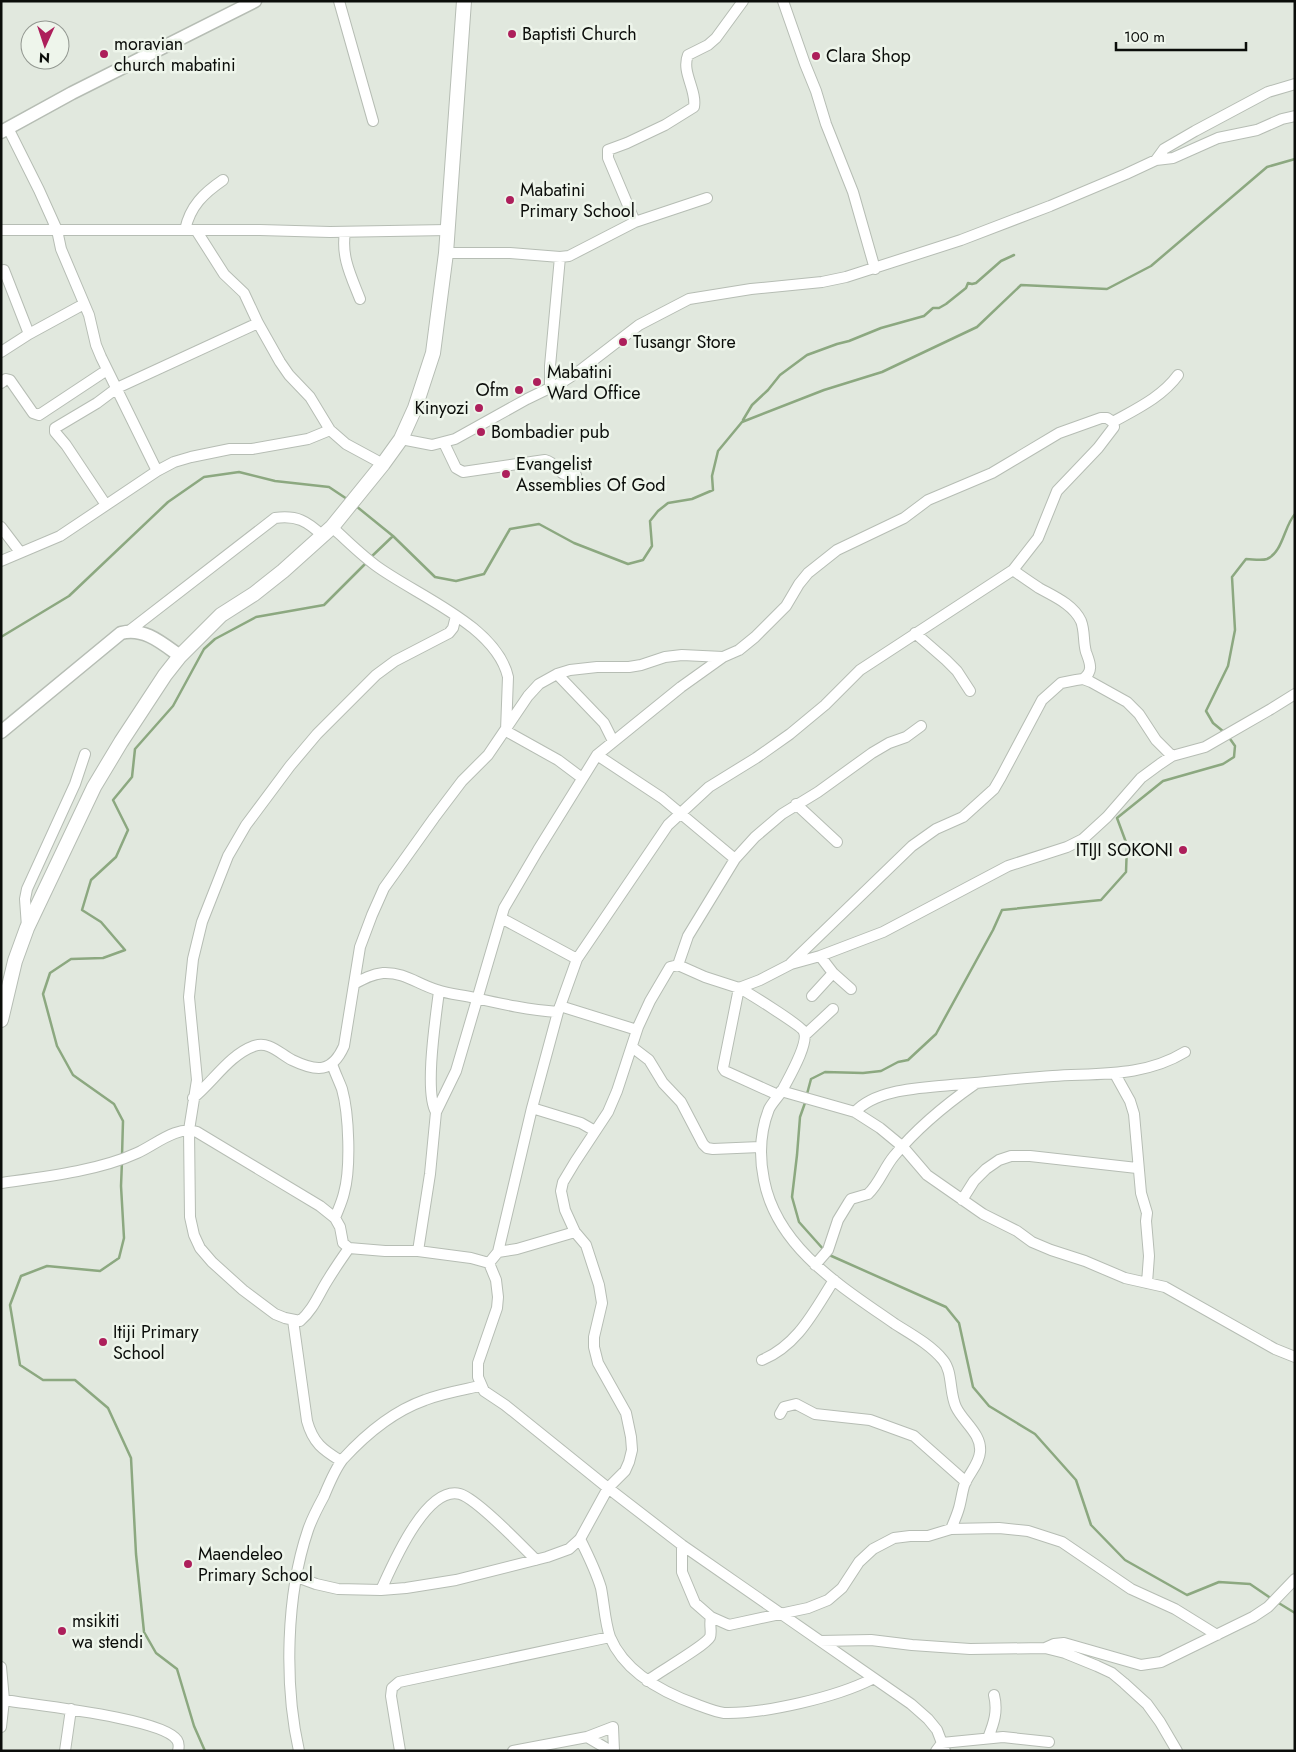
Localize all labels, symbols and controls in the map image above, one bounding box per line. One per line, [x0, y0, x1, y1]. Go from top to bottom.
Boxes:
north arrow [20, 20, 70, 70]
scale bar [1116, 20, 1246, 52]
place label: Baptisti Church [522, 21, 637, 47]
text: 100 m [1124, 26, 1165, 48]
marker: Baptisti Church [506, 28, 518, 40]
place label: moravian church mabatini [114, 31, 236, 78]
place label: Clara Shop [826, 43, 911, 69]
text: N [38, 48, 50, 68]
marker: moravian church mabatini [98, 48, 110, 60]
marker: Clara Shop [810, 50, 822, 62]
place label: Mabatini Primary School [520, 177, 635, 224]
marker: Mabatini Primary School [504, 194, 516, 206]
place label: Tusangr Store [633, 329, 736, 355]
marker: Tusangr Store [617, 336, 629, 348]
place label: Mabatini Ward Office [547, 359, 641, 406]
marker: Mabatini Ward Office [531, 376, 543, 388]
place label: Ofm [476, 377, 509, 403]
marker: Ofm [513, 384, 525, 396]
place label: Kinyozi [415, 395, 469, 421]
marker: Kinyozi [473, 402, 485, 414]
place label: Bombadier pub [491, 419, 610, 445]
marker: Bombadier pub [475, 426, 487, 438]
place label: Evangelist Assemblies Of God [516, 451, 666, 498]
marker: Evangelist Assemblies Of God [500, 468, 512, 480]
place label: ITIJI SOKONI [1076, 837, 1173, 863]
marker: ITIJI SOKONI [1177, 844, 1189, 856]
place label: Itiji Primary School [113, 1319, 199, 1366]
marker: Itiji Primary School [97, 1336, 109, 1348]
place label: Maendeleo Primary School [198, 1541, 313, 1588]
marker: Maendeleo Primary School [182, 1558, 194, 1570]
place label: msikiti wa stendi [72, 1608, 144, 1655]
marker: msikiti wa stendi [56, 1625, 68, 1637]

